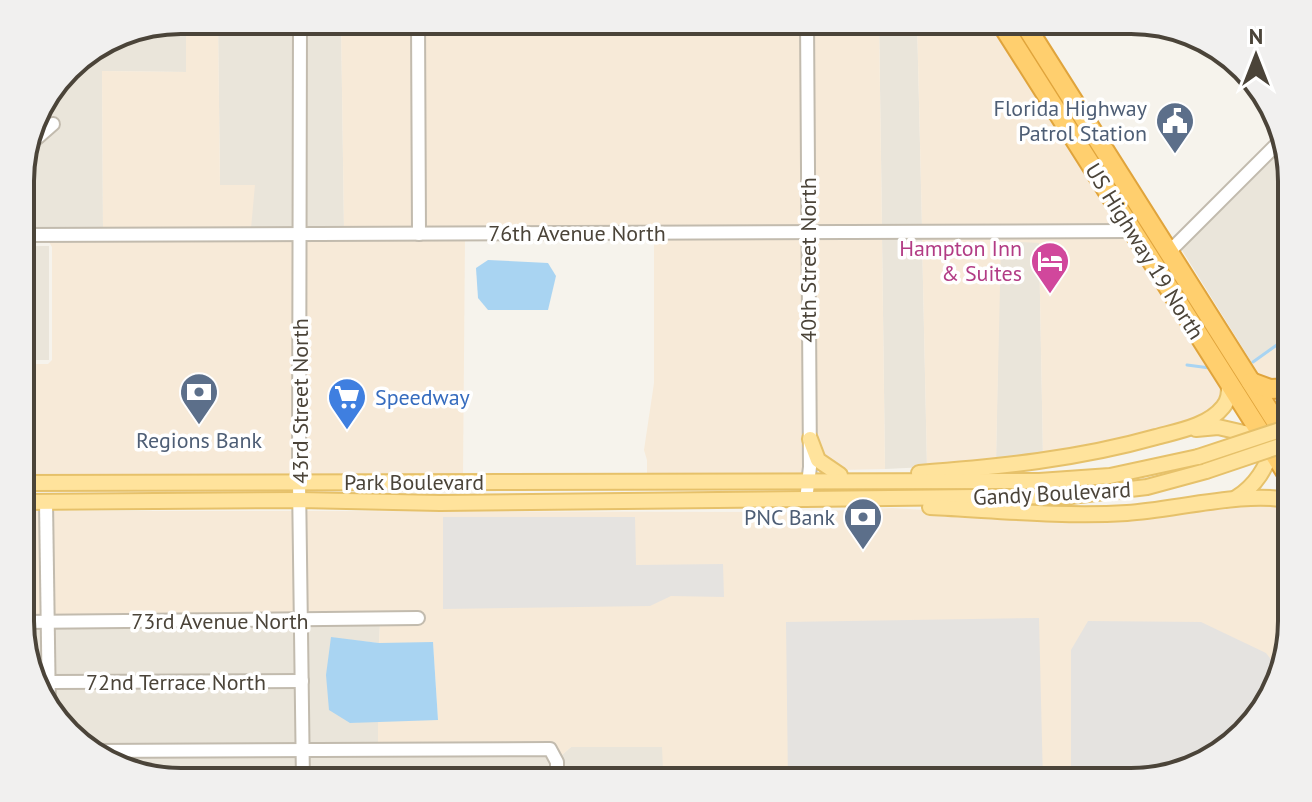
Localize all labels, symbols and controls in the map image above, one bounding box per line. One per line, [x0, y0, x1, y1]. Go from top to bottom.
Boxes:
north arrow [1216, 16, 1296, 96]
text: N [1249, 22, 1263, 50]
place label: Florida Highway Patrol Station [994, 94, 1148, 147]
public building icon: Florida Highway Patrol Station [1154, 100, 1196, 155]
street label: US Highway 19 North [1079, 158, 1211, 344]
street label: 40th Street North [794, 177, 822, 343]
street label: 76th Avenue North [488, 219, 666, 247]
place label: Hampton Inn & Suites [899, 234, 1022, 287]
hotel icon: Hampton Inn & Suites [1029, 240, 1071, 295]
street label: 43rd Street North [286, 318, 314, 484]
bank icon: Regions Bank [178, 371, 220, 426]
supermarket icon: Speedway [326, 376, 368, 431]
place label: Speedway [375, 383, 471, 411]
place label: Regions Bank [136, 426, 262, 454]
street label: Park Boulevard [344, 468, 484, 496]
street label: Gandy Boulevard [972, 475, 1132, 511]
bank icon: PNC Bank [842, 496, 884, 551]
place label: PNC Bank [744, 503, 835, 531]
street label: 73rd Avenue North [131, 607, 309, 635]
street label: 72nd Terrace North [86, 668, 266, 696]

